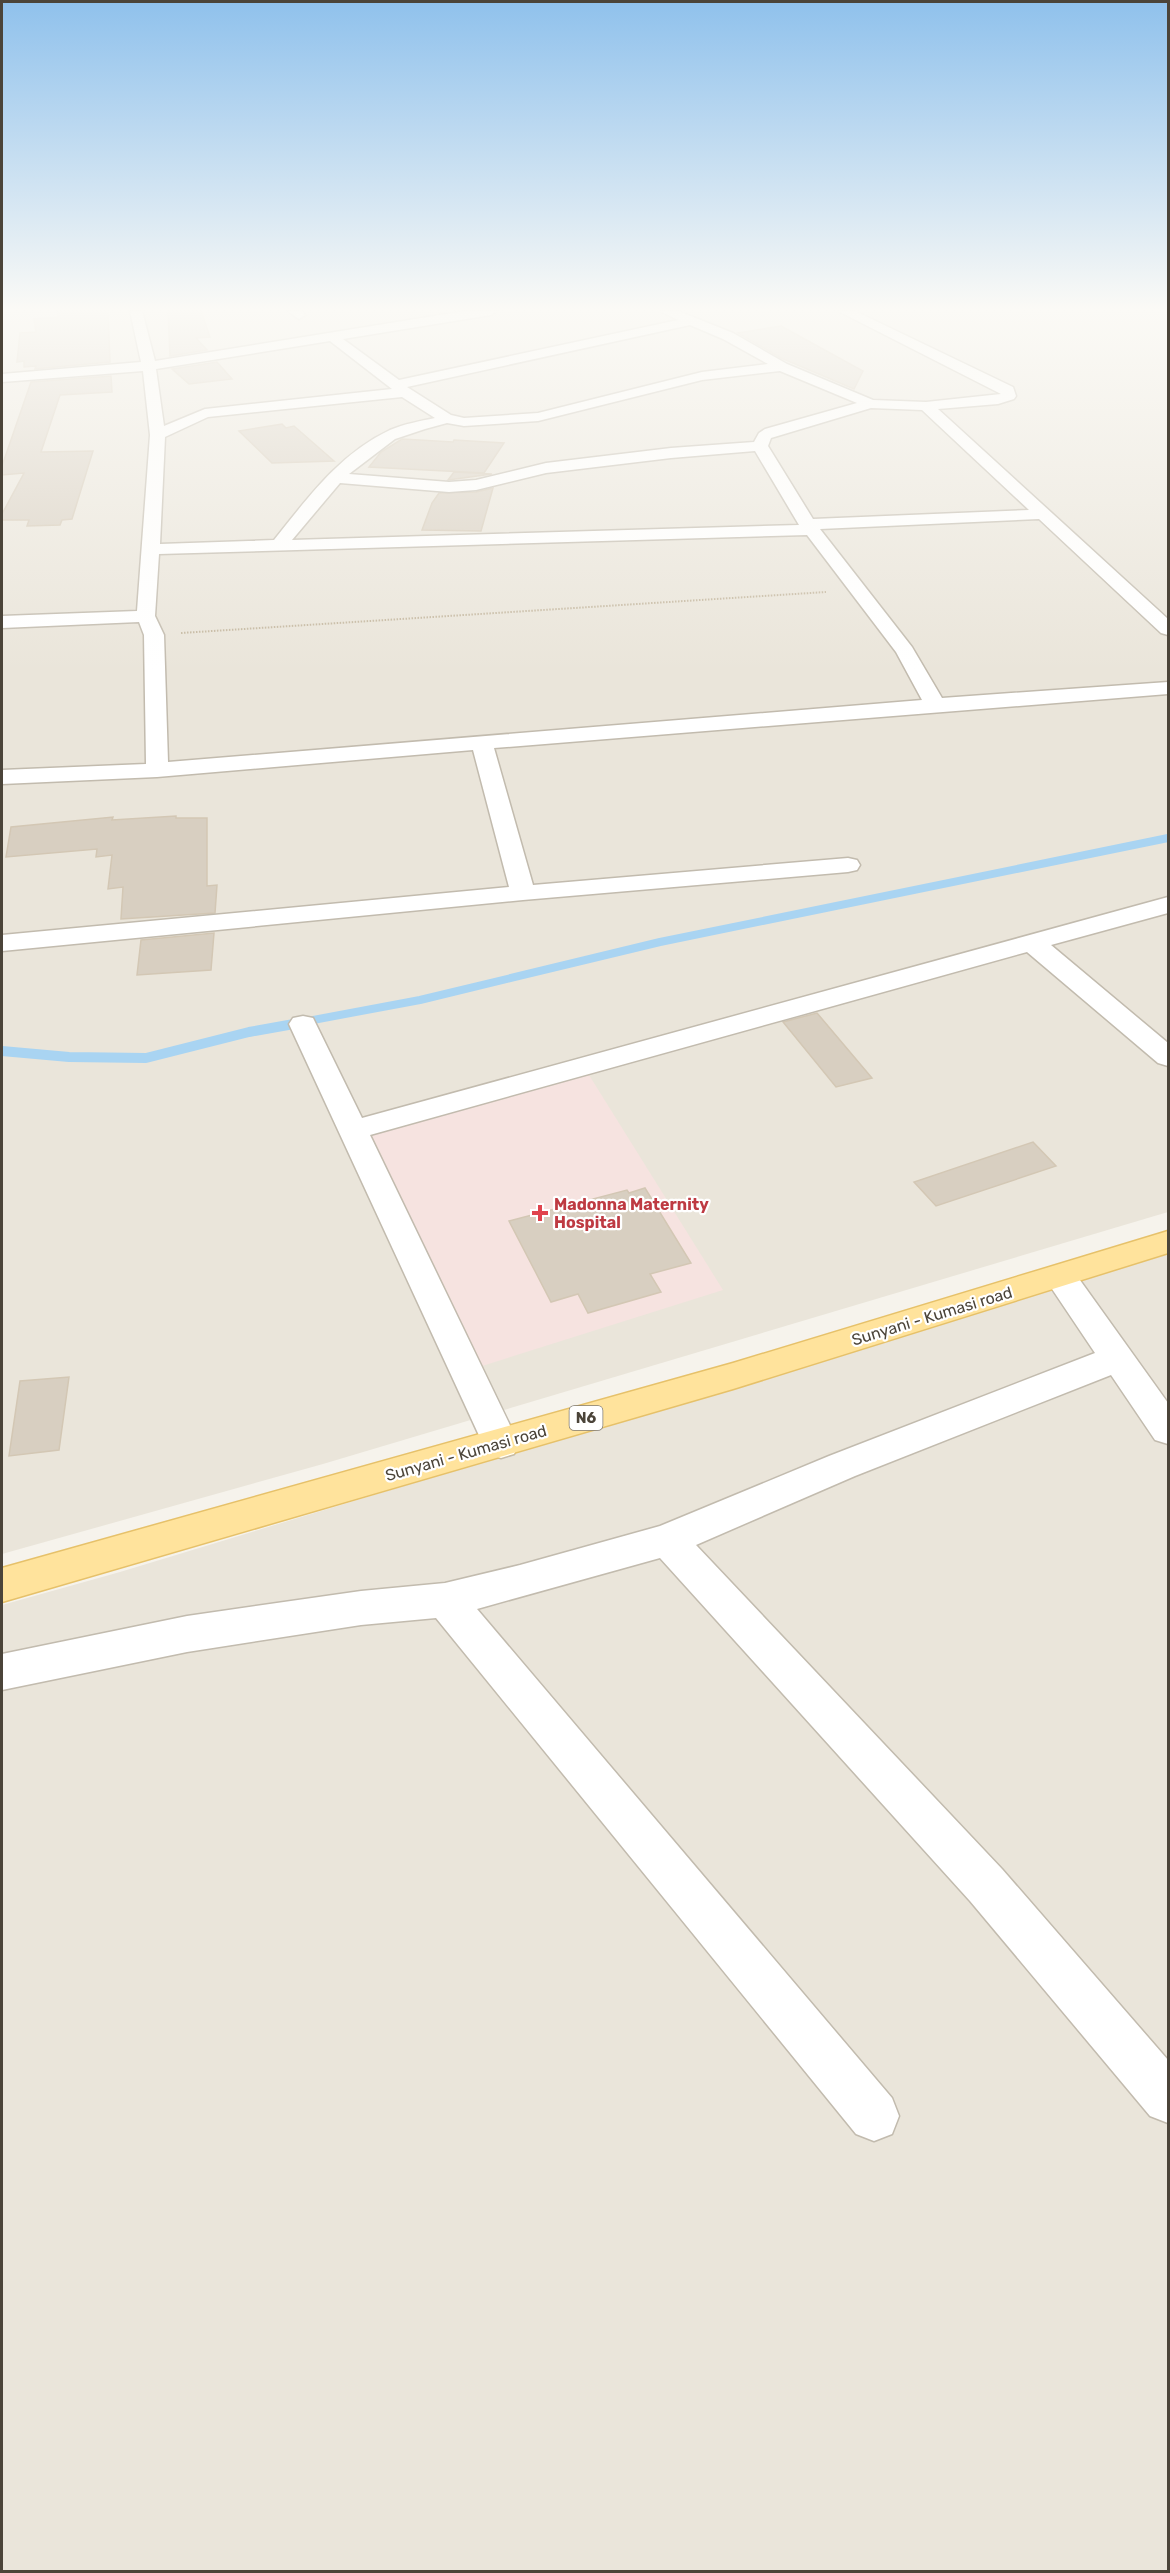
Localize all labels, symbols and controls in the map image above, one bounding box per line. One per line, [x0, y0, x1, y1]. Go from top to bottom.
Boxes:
place label: Madonna Maternity Hospital [554, 1195, 709, 1232]
marker: Madonna Maternity Hospital [531, 1204, 549, 1222]
street label: Sunyani - Kumasi road [849, 1283, 1015, 1349]
road number: N6 [570, 1406, 602, 1430]
street label: Sunyani - Kumasi road [383, 1421, 549, 1485]

